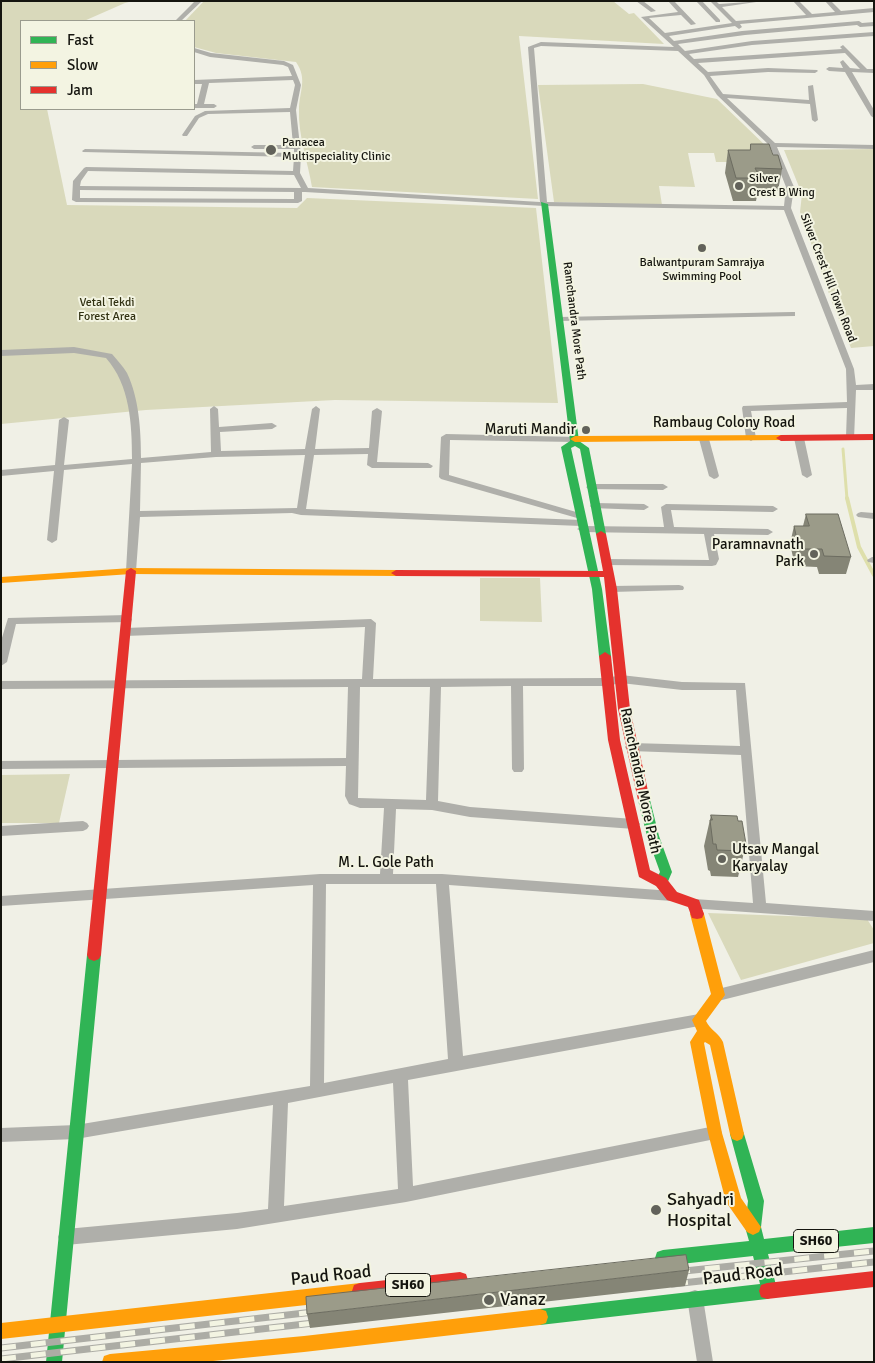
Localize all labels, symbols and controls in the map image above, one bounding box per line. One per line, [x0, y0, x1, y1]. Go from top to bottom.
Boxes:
legend [20, 20, 195, 110]
text: Fast [67, 31, 94, 49]
text: Slow [67, 56, 98, 74]
text: Jam [67, 81, 93, 99]
place label: Panacea Multispeciality Clinic [282, 136, 390, 164]
marker: Panacea Multispeciality Clinic [264, 143, 278, 157]
place label: Silver Crest B Wing [749, 172, 815, 200]
marker: Silver Crest B Wing [733, 180, 745, 192]
street label: Silver Crest Hill Town Road [797, 212, 859, 344]
marker: Balwantpuram Samrajya Swimming Pool [696, 242, 708, 254]
place label: Balwantpuram Samrajya Swimming Pool [639, 256, 765, 284]
street label: Ramchandra More Path [560, 261, 588, 381]
park label: Vetal Tekdi Forest Area [78, 296, 136, 324]
street label: Rambaug Colony Road [653, 414, 795, 432]
place label: Maruti Mandir [484, 421, 576, 439]
marker: Maruti Mandir [580, 424, 592, 436]
place label: Paramnavnath Park [712, 536, 804, 571]
marker: Paramnavnath Park [808, 548, 820, 560]
street label: Ramchandra More Path [616, 706, 664, 856]
place label: Utsav Mangal Karyalay [732, 841, 819, 876]
marker: Utsav Mangal Karyalay [716, 853, 728, 865]
street label: M. L. Gole Path [338, 854, 434, 872]
place label: Sahyadri Hospital [667, 1189, 734, 1232]
marker: Sahyadri Hospital [649, 1203, 663, 1217]
road number: SH60 [794, 1230, 838, 1252]
street label: Paud Road [702, 1259, 784, 1291]
street label: Paud Road [290, 1261, 372, 1291]
road number: SH60 [386, 1274, 430, 1296]
place label: Vanaz [500, 1289, 546, 1311]
marker: Vanaz [482, 1293, 496, 1307]

